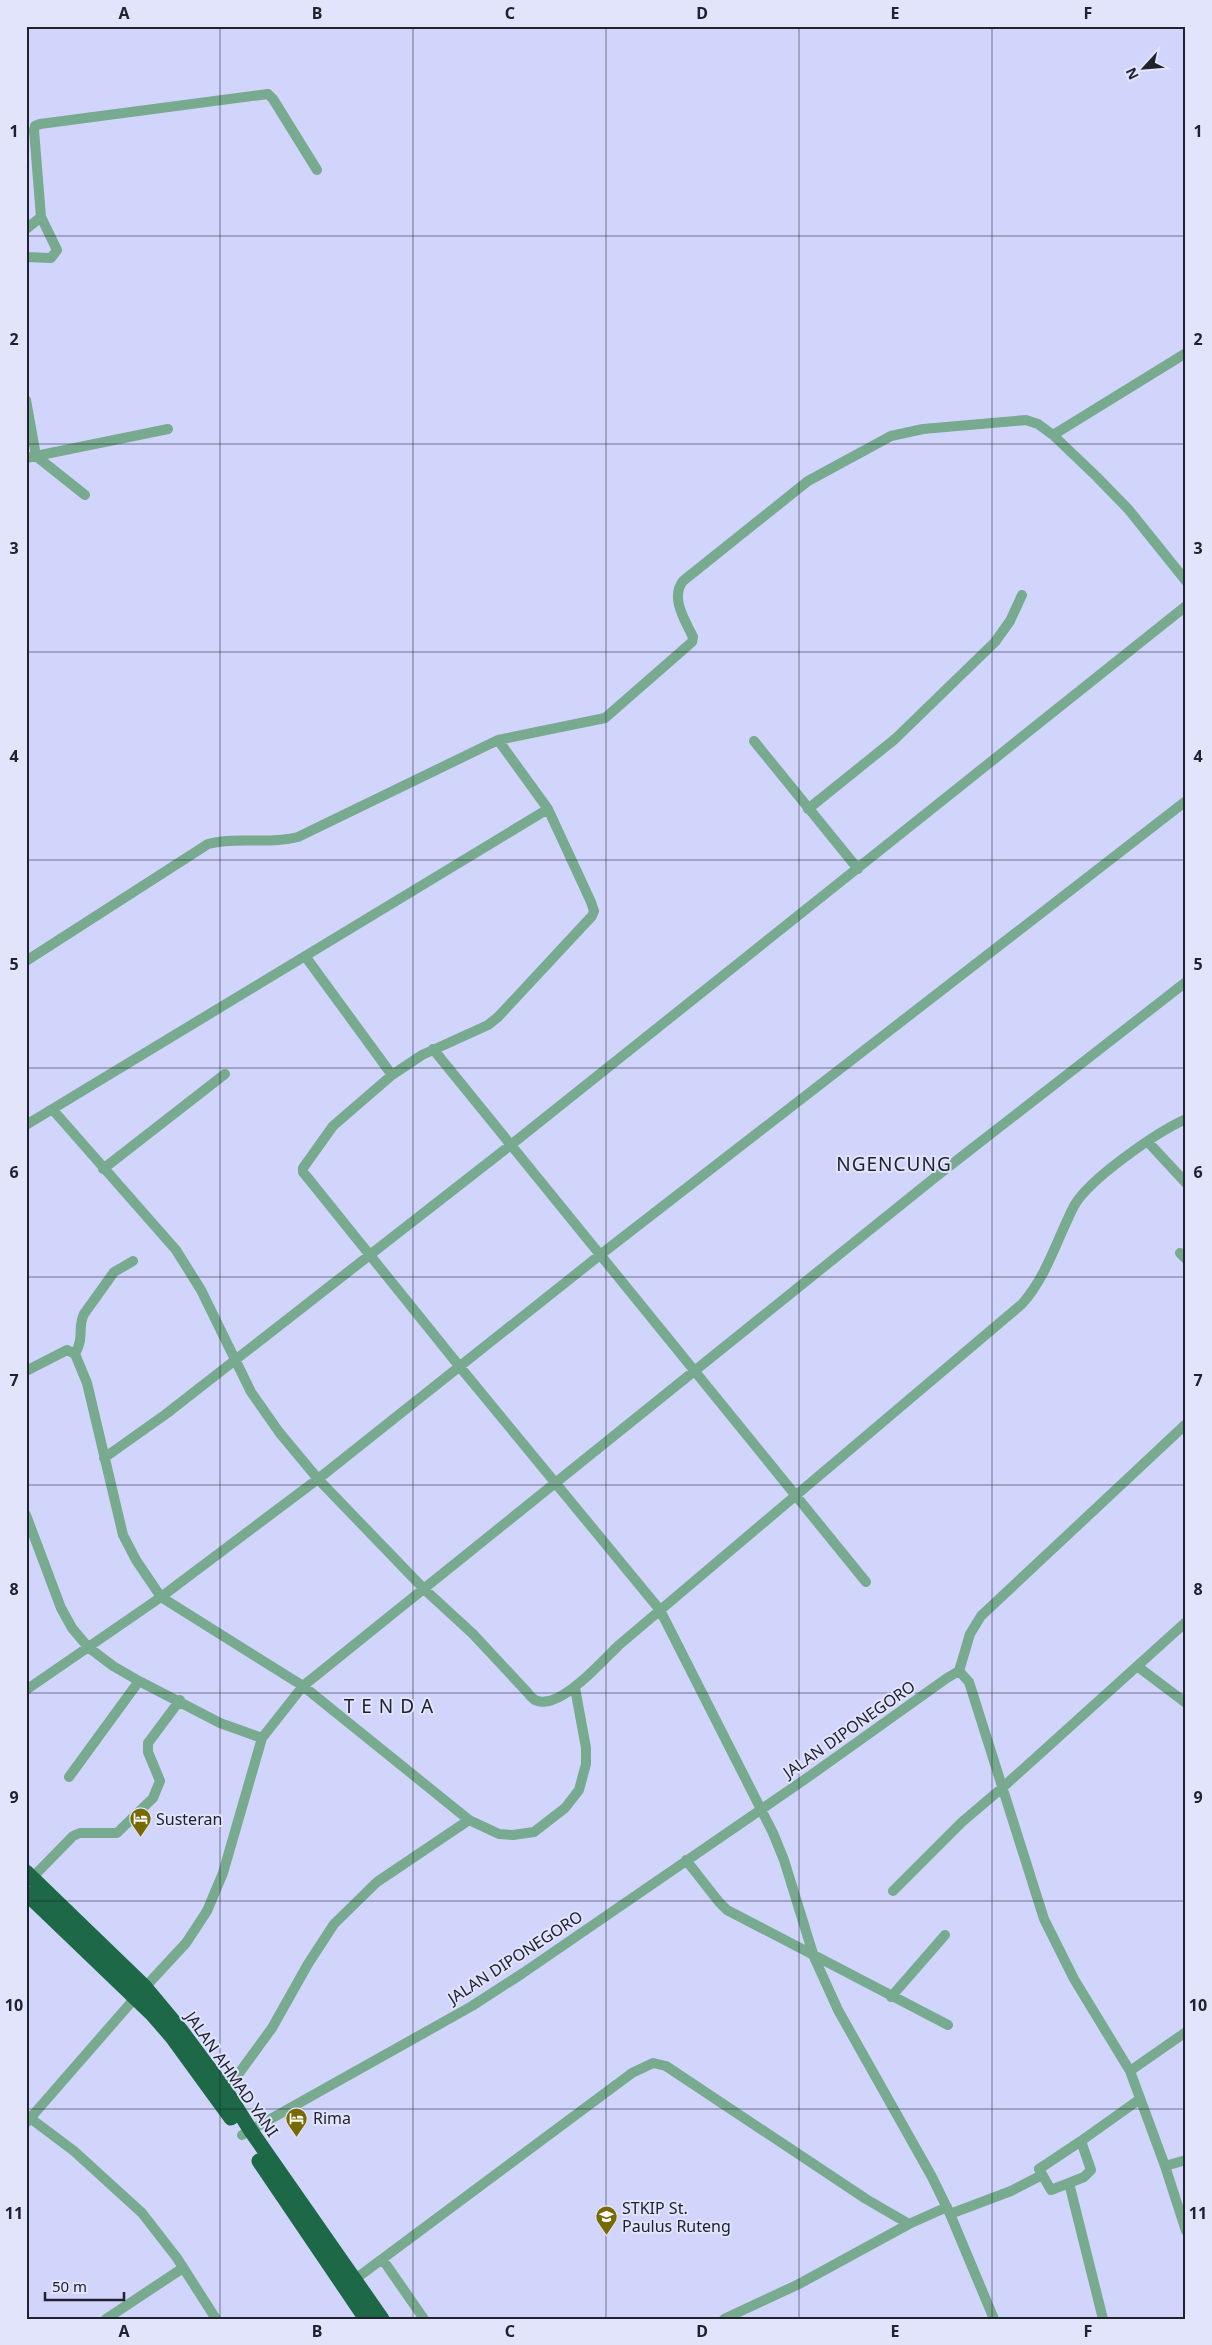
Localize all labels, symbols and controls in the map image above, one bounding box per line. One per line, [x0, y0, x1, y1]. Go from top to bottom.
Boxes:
text: A [118, 2, 130, 24]
text: B [312, 2, 322, 24]
text: C [505, 2, 515, 24]
text: D [696, 2, 708, 24]
text: E [891, 2, 900, 24]
text: F [1084, 2, 1092, 24]
north arrow [1120, 42, 1170, 92]
text: N [1121, 65, 1143, 83]
text: 1 [9, 120, 19, 142]
text: 1 [1193, 120, 1203, 142]
text: 2 [9, 328, 19, 350]
text: 2 [1193, 328, 1203, 350]
text: 3 [9, 537, 19, 559]
text: 3 [1193, 537, 1203, 559]
text: 4 [9, 745, 19, 767]
text: 4 [1193, 745, 1203, 767]
text: 5 [9, 953, 19, 975]
text: 5 [1193, 953, 1203, 975]
district label: NGENCUNG [836, 1151, 952, 1177]
text: 6 [9, 1161, 19, 1183]
text: 6 [1193, 1161, 1203, 1183]
text: 7 [9, 1369, 19, 1391]
text: 7 [1193, 1369, 1203, 1391]
text: 8 [9, 1578, 19, 1600]
text: 8 [1193, 1578, 1203, 1600]
street label: JALAN DIPONEGORO [777, 1675, 919, 1784]
district label: T E N D A [344, 1693, 434, 1719]
text: 9 [9, 1786, 19, 1808]
text: 9 [1193, 1786, 1203, 1808]
hotel icon: Susteran [128, 1807, 152, 1838]
place label: Susteran [156, 1808, 222, 1830]
street label: JALAN DIPONEGORO [442, 1905, 587, 2010]
text: 10 [5, 1994, 23, 2016]
text: 10 [1189, 1994, 1207, 2016]
street label: JALAN AHMAD YANI [179, 2005, 283, 2141]
hotel icon: Rima [285, 2106, 309, 2137]
place label: Rima [313, 2107, 351, 2129]
place label: STKIP St. Paulus Ruteng [622, 2197, 731, 2237]
text: 11 [5, 2202, 23, 2224]
text: 11 [1189, 2202, 1207, 2224]
school or university icon: STKIP St. Paulus Ruteng [594, 2205, 618, 2236]
scale bar [45, 2270, 124, 2302]
text: 50 m [52, 2276, 87, 2296]
text: A [118, 2320, 130, 2342]
text: B [312, 2320, 322, 2342]
text: C [505, 2320, 515, 2342]
text: D [696, 2320, 708, 2342]
text: E [891, 2320, 900, 2342]
text: F [1084, 2320, 1092, 2342]

